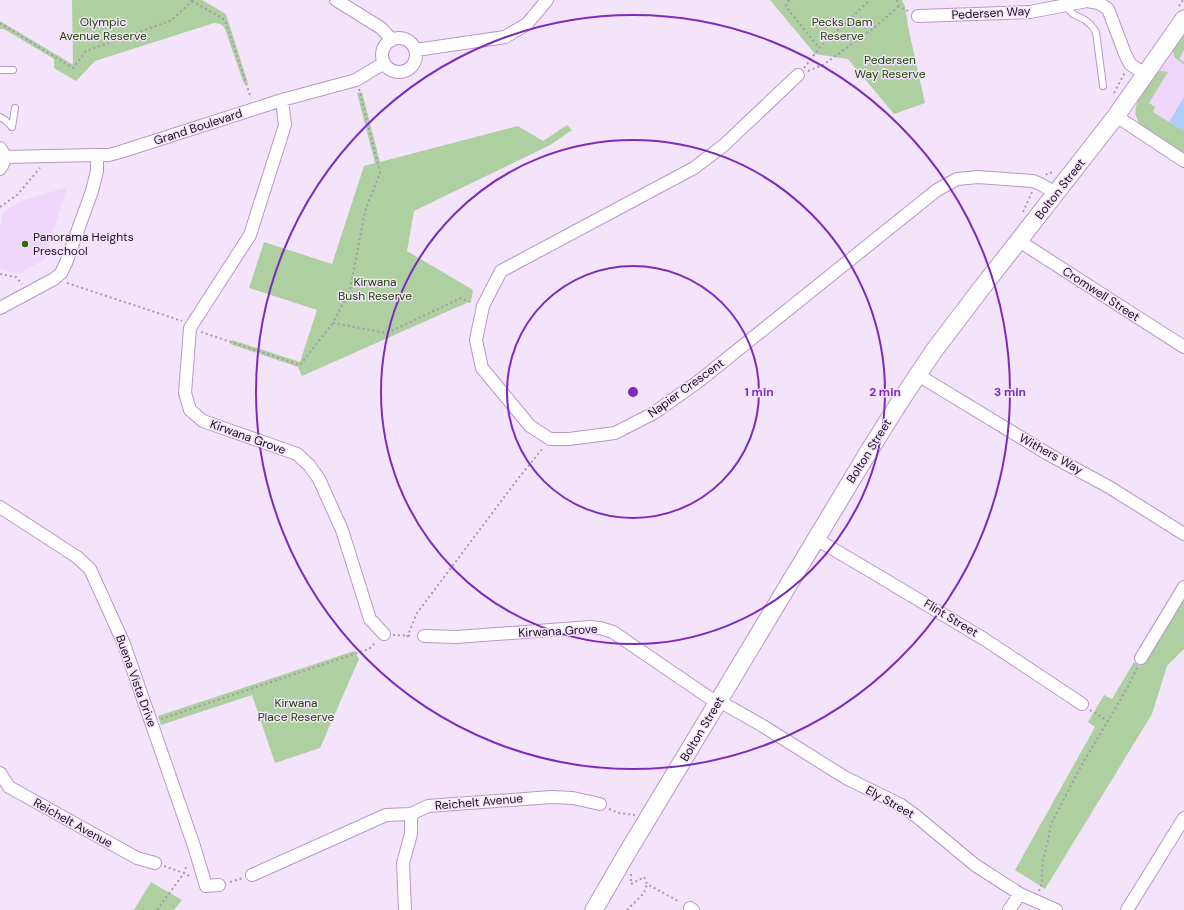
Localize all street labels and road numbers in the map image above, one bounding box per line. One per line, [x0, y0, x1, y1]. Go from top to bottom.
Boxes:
street label: Pedersen Way [951, 3, 1031, 23]
street label: Grand Boulevard [152, 105, 244, 149]
street label: Bolton Street [1031, 155, 1089, 223]
street label: Cromwell Street [1059, 263, 1143, 325]
street label: Napier Crescent [645, 355, 728, 421]
street label: Kirwana Grove [208, 416, 288, 458]
street label: Bolton Street [843, 416, 895, 486]
street label: Withers Way [1016, 430, 1086, 478]
street label: Flint Street [921, 595, 981, 641]
street label: Kirwana Grove [518, 621, 598, 641]
street label: Buena Vista Drive [112, 633, 160, 730]
street label: Bolton Street [676, 693, 728, 764]
street label: Ely Street [863, 782, 917, 822]
street label: Reichelt Avenue [434, 790, 524, 814]
street label: Reichelt Avenue [30, 795, 116, 852]

